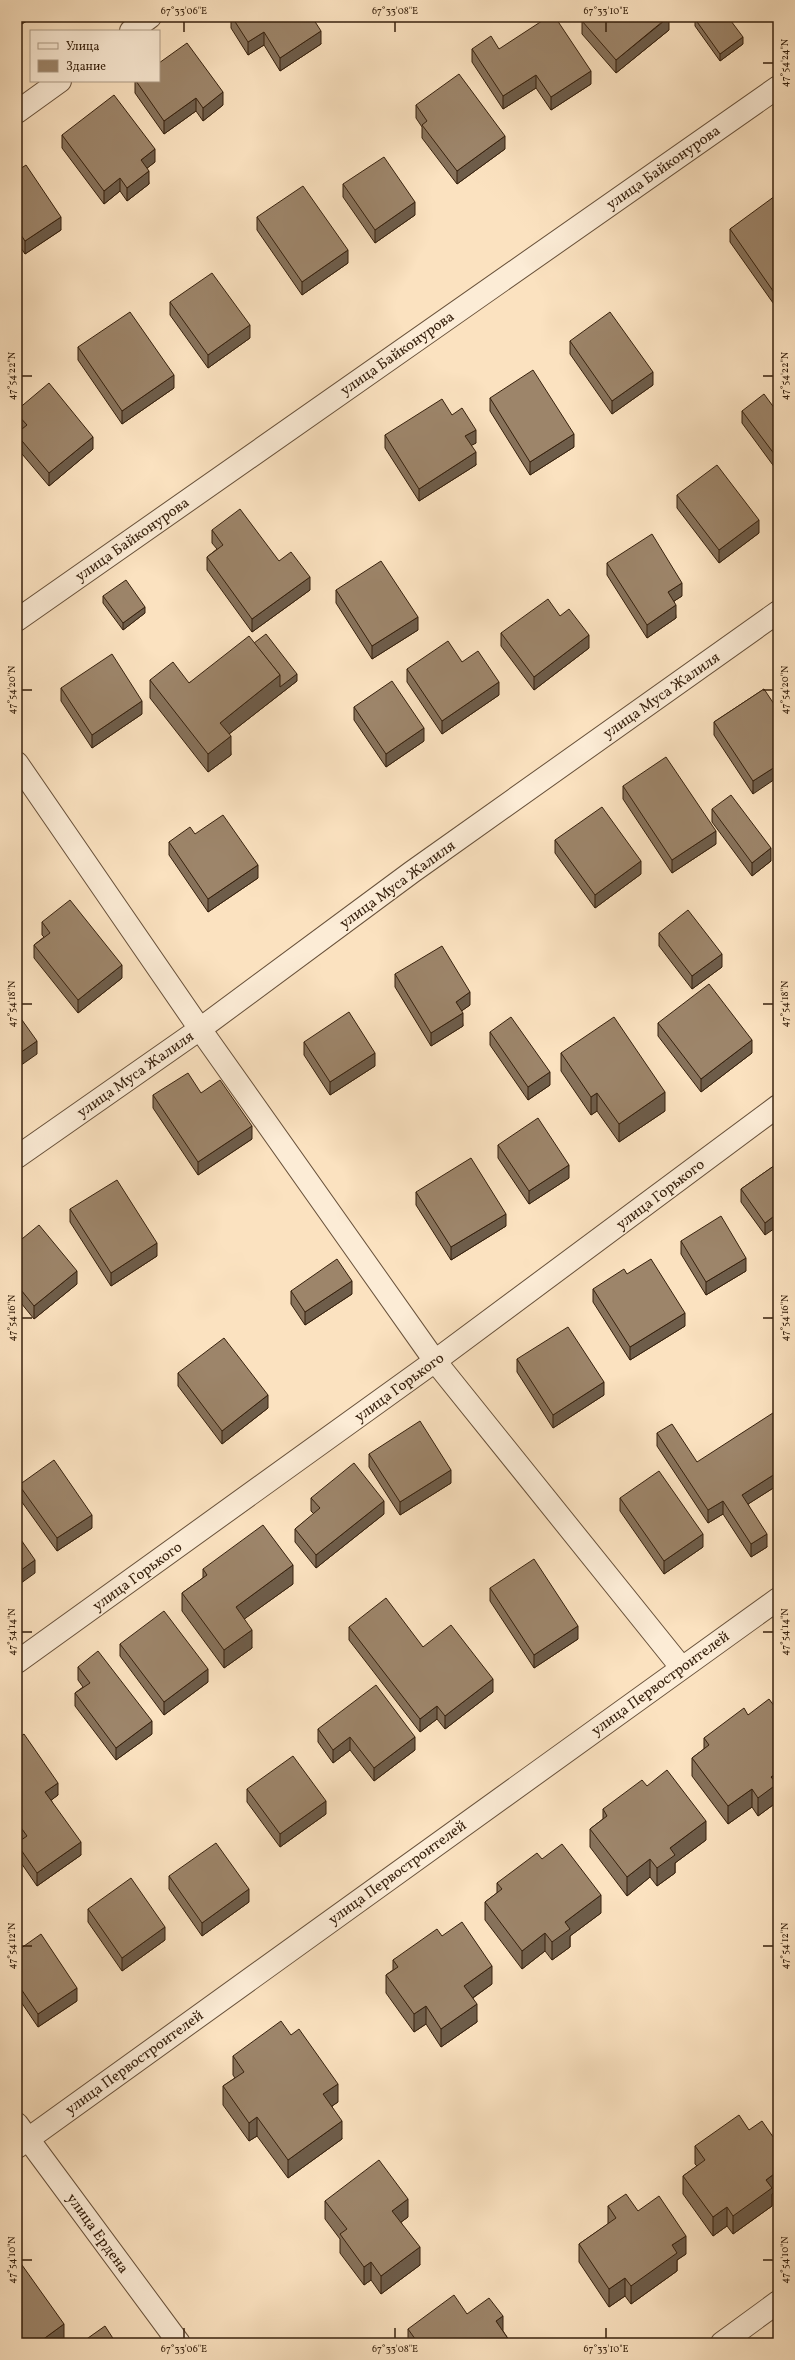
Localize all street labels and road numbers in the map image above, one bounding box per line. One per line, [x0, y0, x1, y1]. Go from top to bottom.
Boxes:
street label: улица Байконурова [603, 121, 725, 216]
street label: улица Байконурова [337, 307, 459, 402]
street label: улица Байконурова [72, 493, 194, 588]
street label: улица Муса Жалиля [599, 648, 725, 745]
street label: улица Муса Жалиля [336, 836, 460, 934]
street label: улица Муса Жалиля [73, 1027, 199, 1124]
street label: улица Горького [612, 1155, 710, 1236]
street label: улица Горького [351, 1349, 449, 1428]
street label: улица Горького [89, 1538, 187, 1617]
street label: улица Первостроителей [587, 1627, 734, 1742]
street label: улица Первостроителей [324, 1816, 471, 1931]
street label: улица Первостроителей [61, 2006, 208, 2121]
street label: улица Ердена [60, 2189, 133, 2278]

